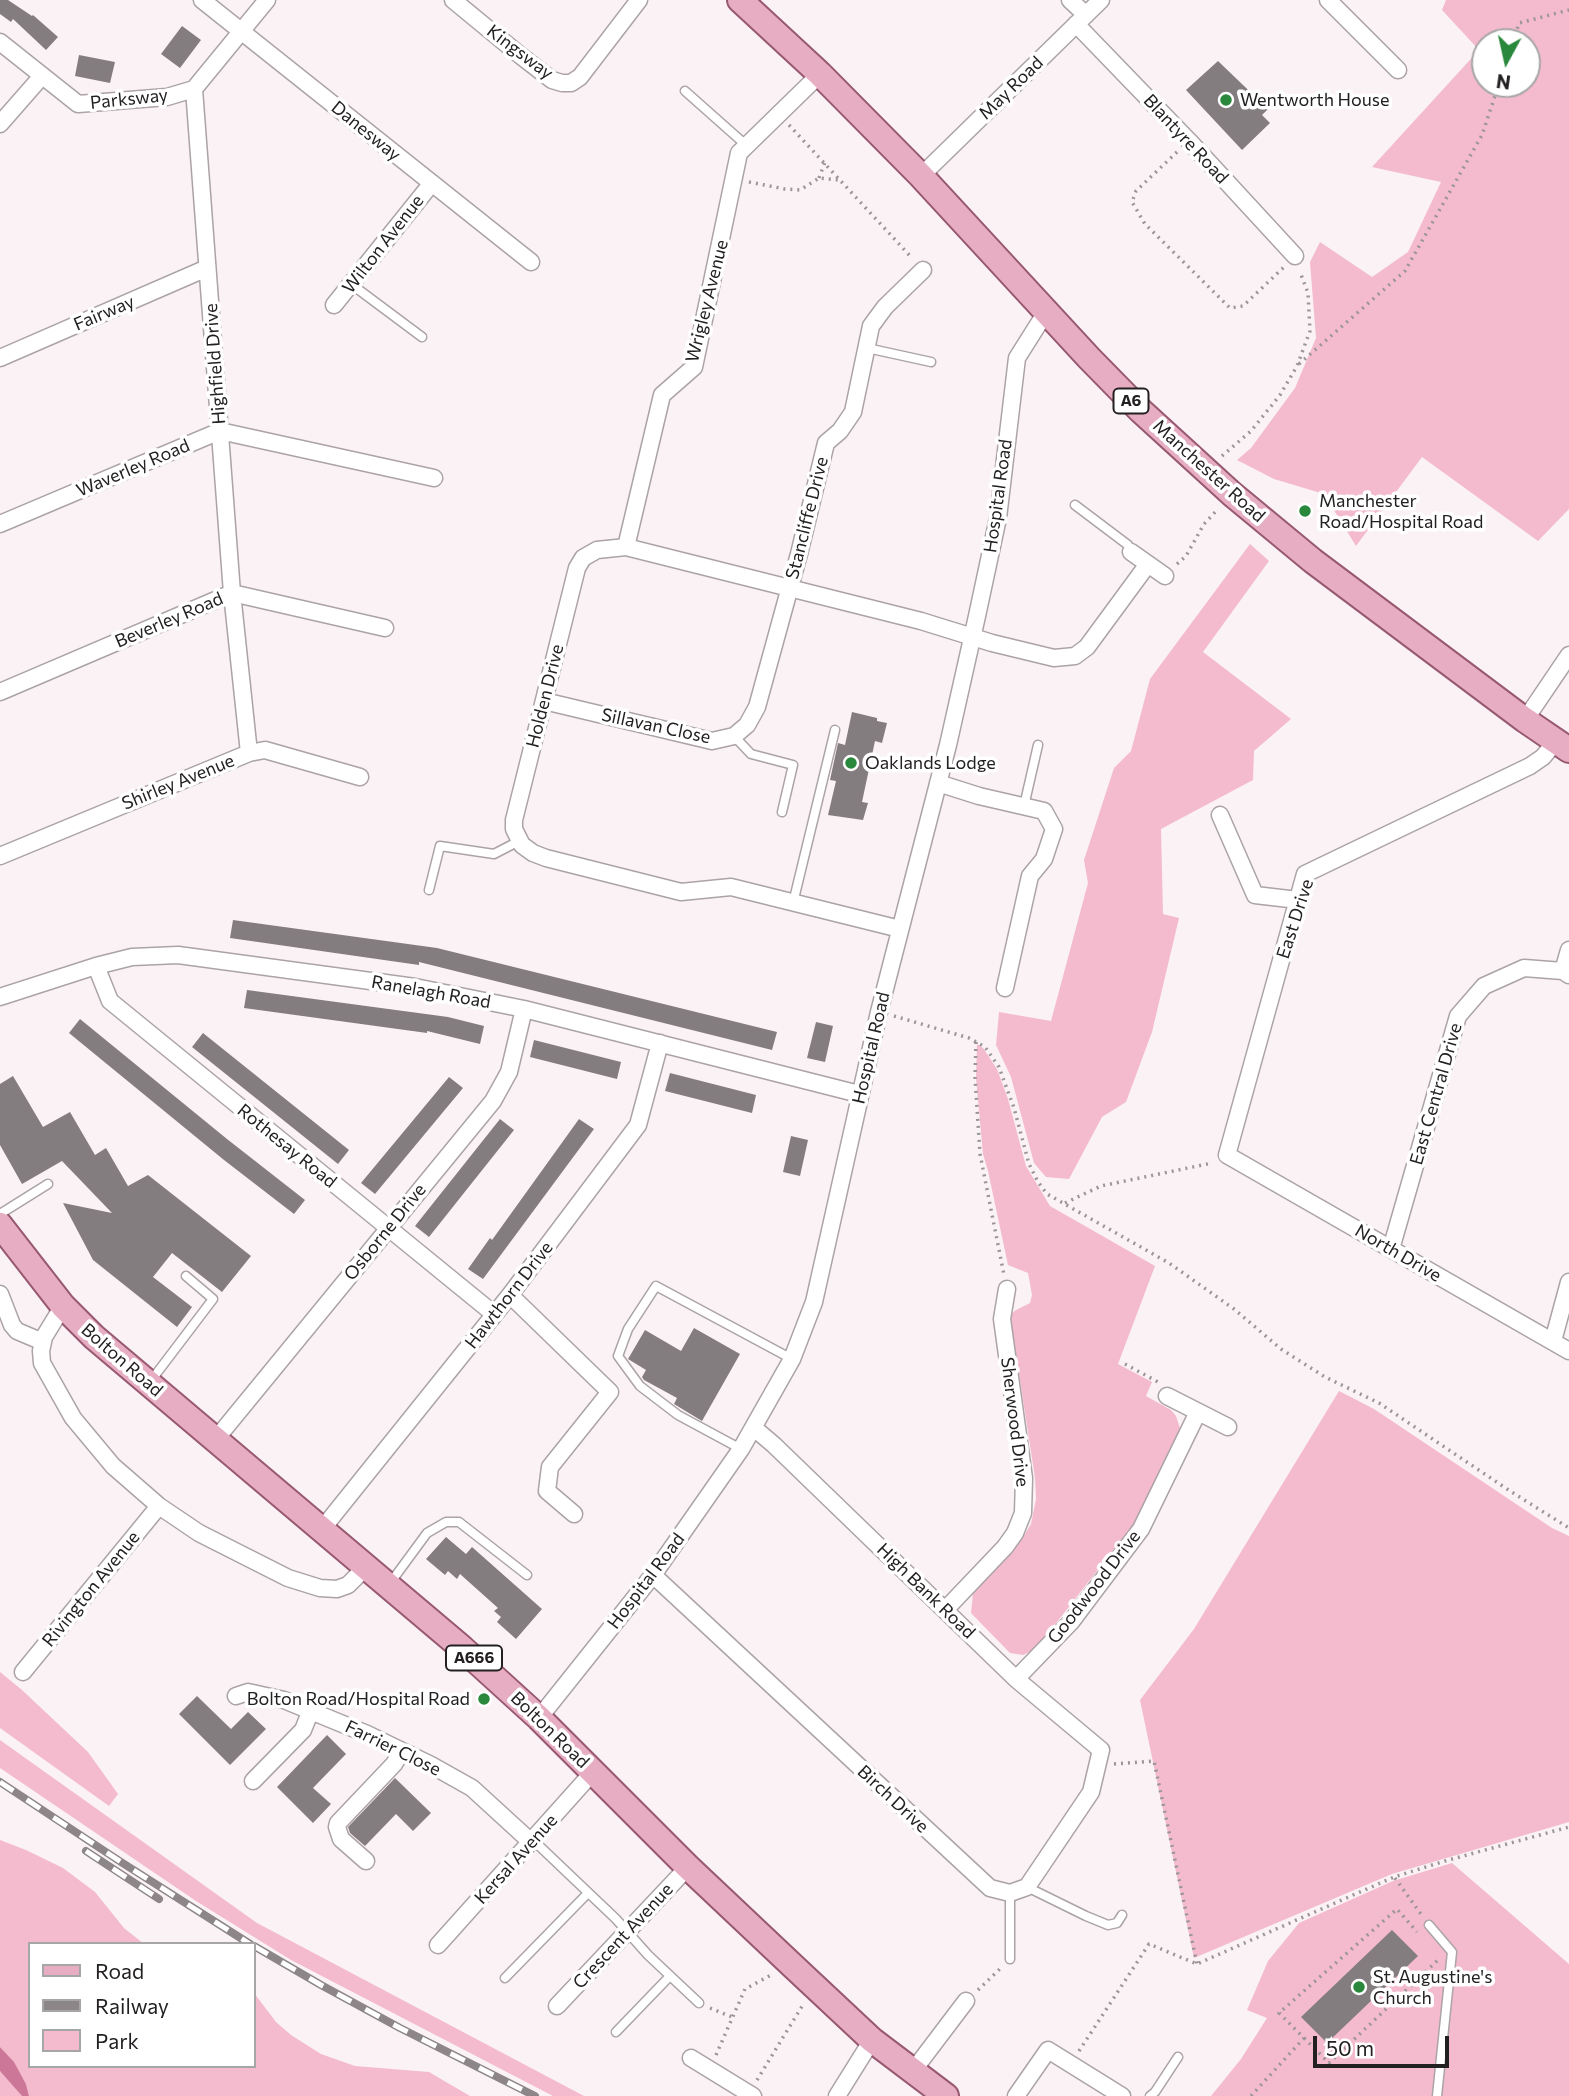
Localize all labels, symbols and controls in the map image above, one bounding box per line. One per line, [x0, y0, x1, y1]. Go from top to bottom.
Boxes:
street label: Kingsway [483, 20, 557, 84]
north arrow [1471, 28, 1541, 98]
street label: May Road [974, 52, 1048, 124]
text: N [1495, 70, 1512, 95]
street label: Parksway [89, 84, 169, 114]
place label: Wentworth House [1240, 89, 1389, 111]
street label: Blantyre Road [1139, 90, 1233, 188]
marker: Wentworth House [1218, 92, 1234, 108]
street label: Danesway [327, 96, 405, 166]
street label: Wilton Avenue [338, 190, 428, 298]
street label: Wrigley Avenue [681, 237, 733, 365]
street label: Fairway [70, 291, 138, 335]
street label: Highfield Drive [200, 303, 230, 425]
road number: A6 [1114, 388, 1148, 414]
street label: Manchester Road [1149, 415, 1269, 527]
street label: Waverley Road [73, 434, 193, 502]
street label: Hospital Road [979, 438, 1017, 554]
street label: Stancliffe Drive [781, 455, 833, 581]
place label: Manchester Road/Hospital Road [1319, 490, 1483, 532]
marker: Manchester Road/Hospital Road [1297, 503, 1313, 519]
street label: Beverley Road [112, 588, 226, 652]
street label: Holden Drive [522, 642, 568, 750]
street label: Sillavan Close [600, 704, 712, 748]
street label: Shirley Avenue [119, 750, 237, 814]
place label: Oaklands Lodge [865, 752, 996, 774]
marker: Oaklands Lodge [843, 755, 859, 771]
street label: East Drive [1272, 876, 1318, 962]
street label: Ranelagh Road [370, 971, 492, 1013]
street label: Hospital Road [848, 990, 894, 1106]
street label: East Central Drive [1405, 1021, 1467, 1167]
street label: Rothesay Road [233, 1099, 341, 1193]
street label: Osborne Drive [339, 1179, 431, 1285]
street label: North Drive [1351, 1220, 1445, 1286]
street label: Hawthorn Drive [460, 1237, 558, 1353]
street label: Bolton Road [77, 1319, 167, 1401]
street label: Sherwood Drive [996, 1356, 1034, 1488]
street label: Goodwood Drive [1043, 1526, 1145, 1648]
street label: Rivington Avenue [38, 1527, 144, 1651]
street label: Hospital Road [603, 1529, 689, 1633]
street label: High Bank Road [872, 1539, 980, 1643]
road number: A666 [446, 1646, 502, 1670]
street label: Bolton Road [506, 1687, 594, 1773]
place label: Bolton Road/Hospital Road [247, 1688, 470, 1710]
marker: Bolton Road/Hospital Road [476, 1691, 492, 1707]
street label: Farrier Close [342, 1716, 444, 1780]
street label: Birch Drive [853, 1761, 933, 1837]
street label: Kersal Avenue [470, 1810, 562, 1908]
street label: Crescent Avenue [569, 1879, 677, 1993]
legend [28, 1942, 256, 2068]
text: Road [95, 1958, 144, 1983]
place label: St. Augustine's Church [1373, 1966, 1492, 2008]
marker: St. Augustine's Church [1351, 1979, 1367, 1995]
text: Railway [95, 1993, 169, 2018]
scale bar [1317, 2022, 1454, 2066]
text: Park [95, 2028, 139, 2053]
text: 50 m [1326, 2035, 1374, 2060]

